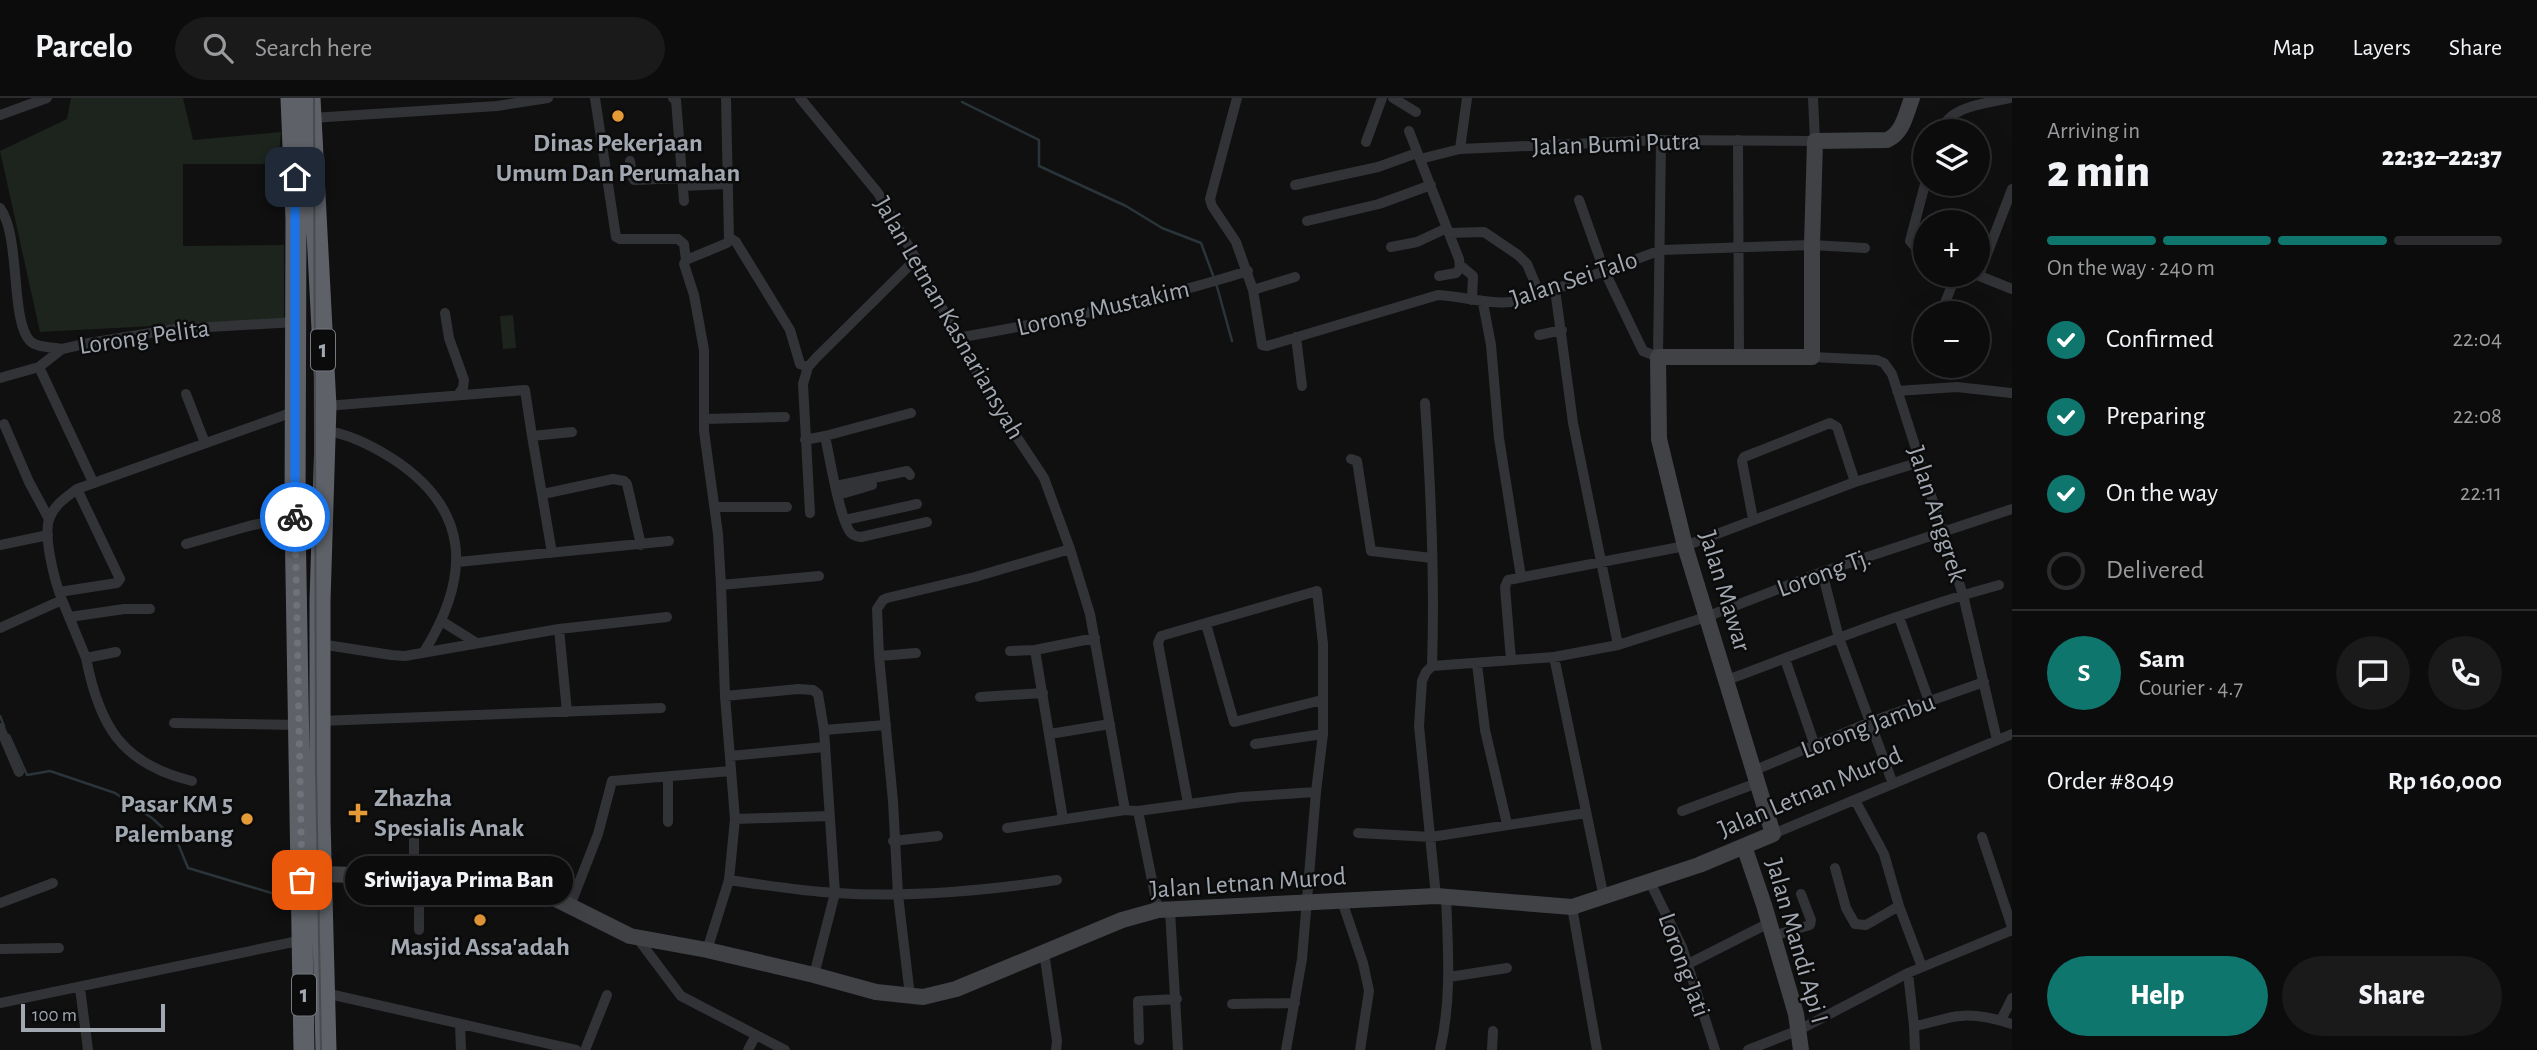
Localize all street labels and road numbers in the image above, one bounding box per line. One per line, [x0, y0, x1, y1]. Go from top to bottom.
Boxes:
street label: Jalan Bumi Putra [1531, 128, 1701, 160]
street label: Jalan Letnan Kasnariansyah [869, 192, 1029, 444]
street label: Jalan Sei Talo [1507, 246, 1641, 312]
street label: Lorong Mustakim [1014, 275, 1192, 341]
street label: Lorong Pelita [77, 315, 211, 359]
road number: 1 [311, 330, 335, 370]
street label: Jalan Anggrek [1903, 443, 1971, 585]
street label: Jalan Mawar [1694, 528, 1756, 655]
street label: Lorong Tj. [1774, 544, 1874, 602]
street label: Lorong Jambu [1798, 689, 1938, 763]
street label: Jalan Letnan Murod [1714, 742, 1906, 842]
street label: Jalan Mandi Api I [1761, 856, 1833, 1026]
street label: Jalan Letnan Murod [1149, 863, 1347, 903]
street label: Lorong Jati [1653, 910, 1715, 1020]
road number: 1 [292, 974, 316, 1015]

